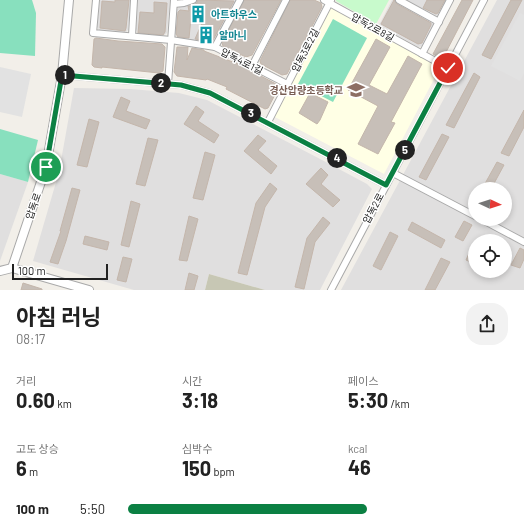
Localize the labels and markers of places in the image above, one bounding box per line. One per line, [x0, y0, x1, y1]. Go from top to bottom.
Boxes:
building icon: 아트하우스 [188, 4, 208, 24]
place label: 아트하우스 [211, 8, 257, 20]
building icon: 알마니 [196, 25, 216, 45]
place label: 알마니 [219, 29, 247, 41]
pin [431, 51, 465, 85]
pin: 1 [55, 65, 75, 85]
pin: 2 [151, 73, 171, 93]
school or university icon: 경산압량초등학교 [346, 80, 366, 100]
place label: 경산압량초등학교 [269, 84, 343, 96]
pin: 3 [241, 103, 261, 123]
pin: 5 [395, 140, 415, 160]
pin: 4 [327, 148, 347, 168]
pin [29, 150, 63, 184]

